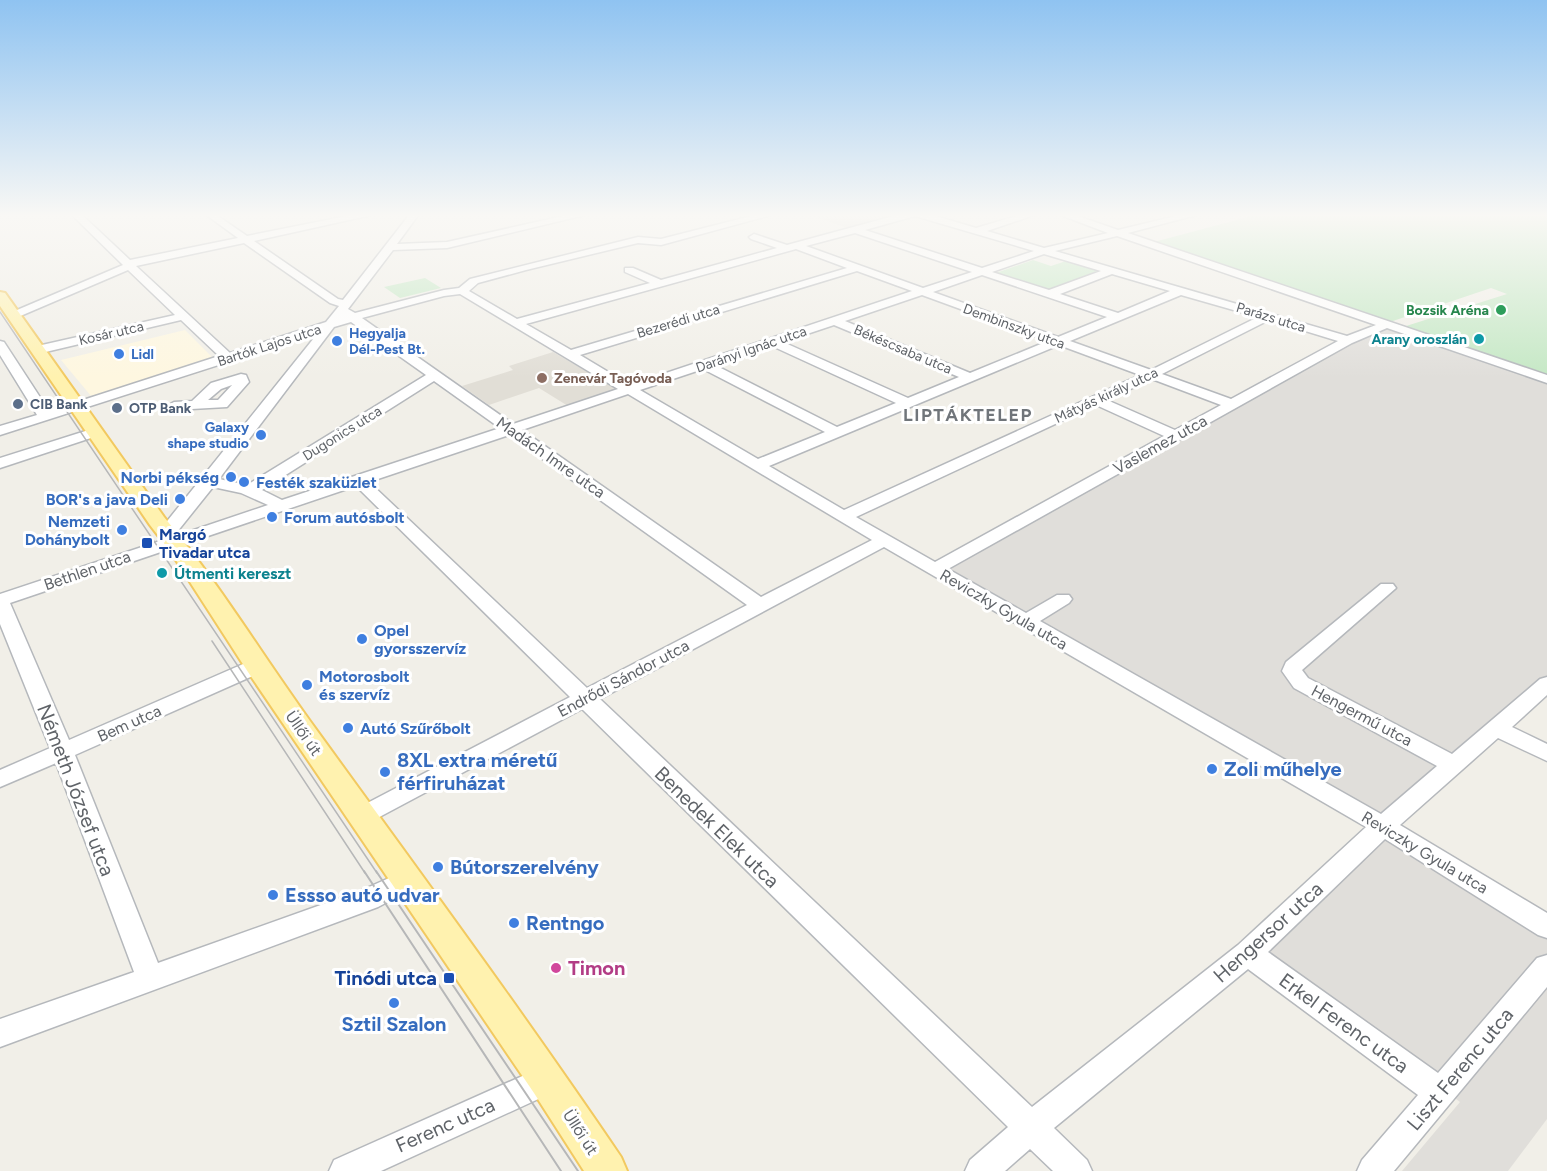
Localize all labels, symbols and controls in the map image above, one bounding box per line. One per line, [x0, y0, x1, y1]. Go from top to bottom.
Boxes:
street label: Parázs utca [1234, 299, 1308, 336]
street label: Dembinszky utca [961, 300, 1067, 353]
street label: Bezerédi utca [635, 301, 722, 342]
place label: Bozsik Aréna [1406, 302, 1489, 319]
marker: Bozsik Aréna [1494, 303, 1508, 317]
street label: Kosár utca [77, 318, 145, 349]
street label: Bartók Lajos utca [215, 321, 323, 370]
street label: Békéscsaba utca [851, 321, 954, 378]
street label: Darányi Ignác utca [693, 323, 809, 376]
place label: Hegyalja Dél-Pest Bt. [349, 325, 425, 358]
place label: Arany oroszlán [1372, 331, 1467, 348]
marker: Arany oroszlán [1472, 332, 1486, 346]
marker: Hegyalja Dél-Pest Bt. [330, 334, 344, 348]
place label: Lidl [131, 346, 154, 363]
marker: Lidl [112, 347, 126, 361]
street label: Mátyás király utca [1052, 364, 1161, 427]
place label: Zenevár Tagóvoda [554, 370, 672, 387]
marker: Zenevár Tagóvoda [535, 371, 549, 385]
place label: CIB Bank [30, 396, 88, 413]
marker: CIB Bank [11, 397, 25, 411]
place label: OTP Bank [129, 400, 192, 417]
marker: OTP Bank [110, 401, 124, 415]
street label: Dugonics utca [300, 402, 385, 465]
district label: LIPTÁKTELEP [903, 404, 1033, 426]
street label: Vaslemez utca [1110, 411, 1210, 478]
street label: Madách Imre utca [493, 413, 609, 502]
place label: Galaxy shape studio [167, 419, 250, 452]
marker: Galaxy shape studio [254, 428, 268, 442]
place label: Norbi pékség [121, 468, 219, 487]
marker: Norbi pékség [224, 470, 238, 484]
place label: Festék szaküzlet [256, 473, 377, 492]
marker: Festék szaküzlet [237, 475, 251, 489]
place label: BOR's a java Deli [46, 490, 168, 509]
marker: BOR's a java Deli [173, 492, 187, 506]
place label: Forum autósbolt [284, 508, 405, 527]
marker: Forum autósbolt [265, 510, 279, 524]
place label: Nemzeti Dohánybolt [25, 512, 110, 549]
marker: Nemzeti Dohánybolt [115, 523, 129, 537]
place label: Margó Tivadar utca [159, 525, 250, 562]
marker: Margó Tivadar utca [140, 536, 154, 550]
street label: Bethlen utca [41, 547, 133, 594]
place label: Útmenti kereszt [174, 564, 292, 583]
street label: Reviczky Gyula utca [937, 565, 1071, 654]
marker: Útmenti kereszt [155, 566, 169, 580]
place label: Opel gyorsszervíz [374, 621, 466, 658]
marker: Opel gyorsszervíz [355, 632, 369, 646]
street label: Endrődi Sándor utca [554, 636, 692, 721]
place label: Motorosbolt és szervíz [319, 667, 410, 704]
marker: Motorosbolt és szervíz [300, 678, 314, 692]
street label: Hengermű utca [1308, 681, 1415, 750]
street label: Németh József utca [32, 701, 120, 879]
street label: Bem utca [94, 701, 164, 746]
street label: Üllői út [281, 707, 326, 759]
place label: Autó Szűrőbolt [360, 719, 471, 738]
marker: Autó Szűrőbolt [341, 721, 355, 735]
place label: 8XL extra méretű férfiruházat [397, 748, 558, 795]
place label: Zoli műhelye [1224, 757, 1342, 781]
street label: Benedek Elek utca [650, 761, 784, 893]
marker: Zoli műhelye [1205, 762, 1219, 776]
marker: 8XL extra méretű férfiruházat [378, 765, 392, 779]
street label: Reviczky Gyula utca [1358, 807, 1491, 898]
place label: Bútorszerelvény [450, 855, 599, 879]
marker: Bútorszerelvény [431, 860, 445, 874]
street label: Hengersor utca [1208, 877, 1328, 987]
place label: Essso autó udvar [285, 883, 440, 907]
marker: Essso autó udvar [266, 888, 280, 902]
place label: Rentngo [526, 911, 605, 935]
marker: Rentngo [507, 916, 521, 930]
place label: Timon [568, 956, 625, 980]
marker: Timon [549, 961, 563, 975]
place label: Tinódi utca [334, 966, 437, 990]
street label: Erkel Ferenc utca [1275, 968, 1413, 1078]
marker: Tinódi utca [442, 971, 456, 985]
marker: Sztil Szalon [387, 996, 401, 1010]
street label: Liszt Ferenc utca [1402, 1003, 1518, 1135]
place label: Sztil Szalon [342, 1012, 446, 1036]
street label: Ferenc utca [392, 1092, 498, 1158]
street label: Üllői út [559, 1106, 602, 1159]

